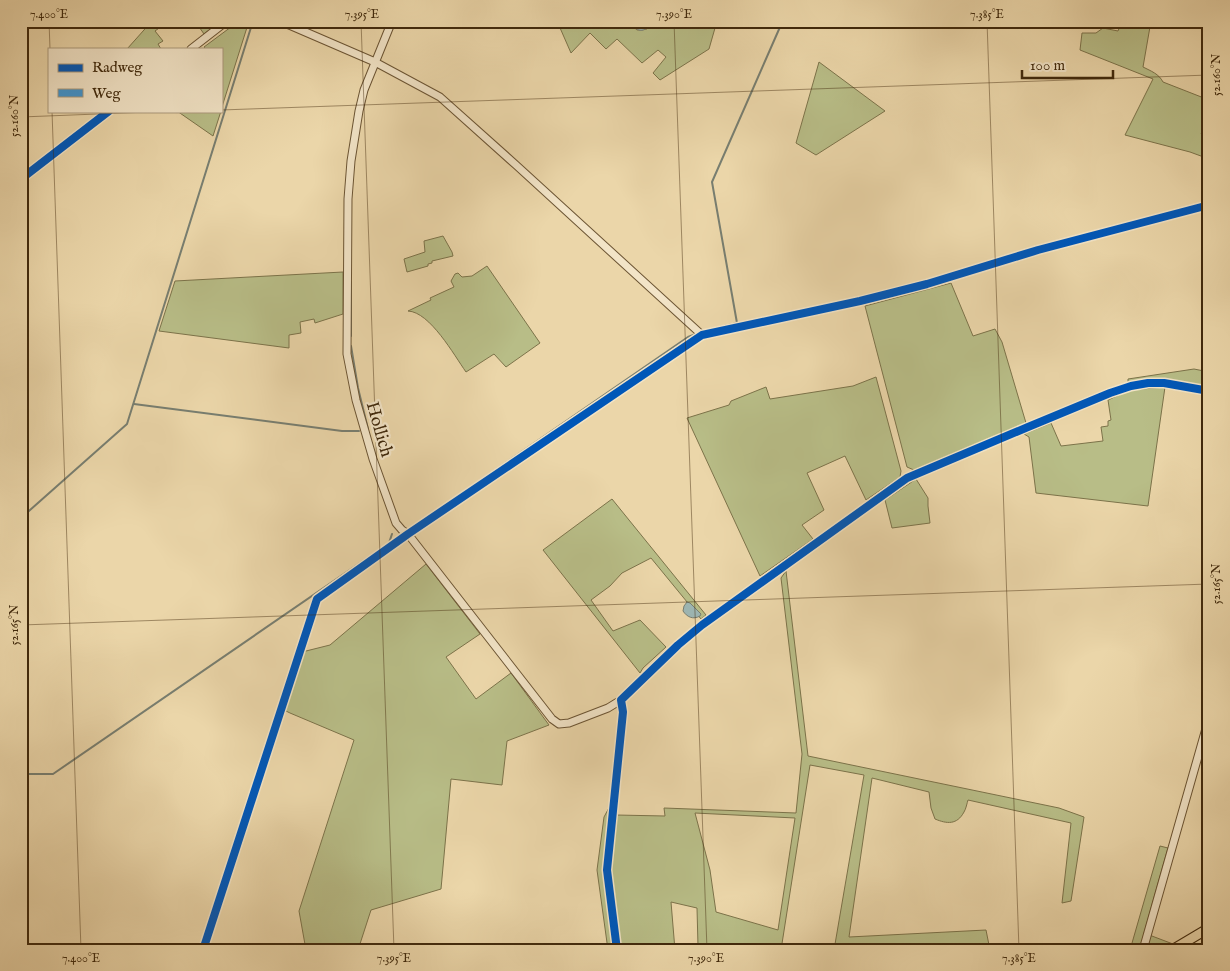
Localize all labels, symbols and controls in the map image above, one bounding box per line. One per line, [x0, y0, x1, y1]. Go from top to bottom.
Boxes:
text: 7.400°E [30, 7, 68, 22]
text: 7.395°E [345, 7, 379, 22]
text: 7.390°E [656, 7, 692, 22]
text: 7.385°E [970, 7, 1004, 22]
legend [48, 48, 222, 112]
scale bar [1022, 48, 1114, 80]
text: 52.160°N [1209, 53, 1224, 96]
text: 100 m [1030, 56, 1066, 75]
text: Radweg [92, 58, 143, 77]
text: Weg [92, 84, 121, 103]
text: 52.160°N [7, 94, 22, 137]
street label: Hollich [360, 399, 398, 460]
text: 52.165°N [1209, 563, 1224, 604]
text: 52.165°N [7, 604, 22, 645]
text: 7.400°E [62, 951, 100, 966]
text: 7.395°E [377, 951, 411, 966]
text: 7.390°E [688, 951, 724, 966]
text: 7.385°E [1002, 951, 1036, 966]

